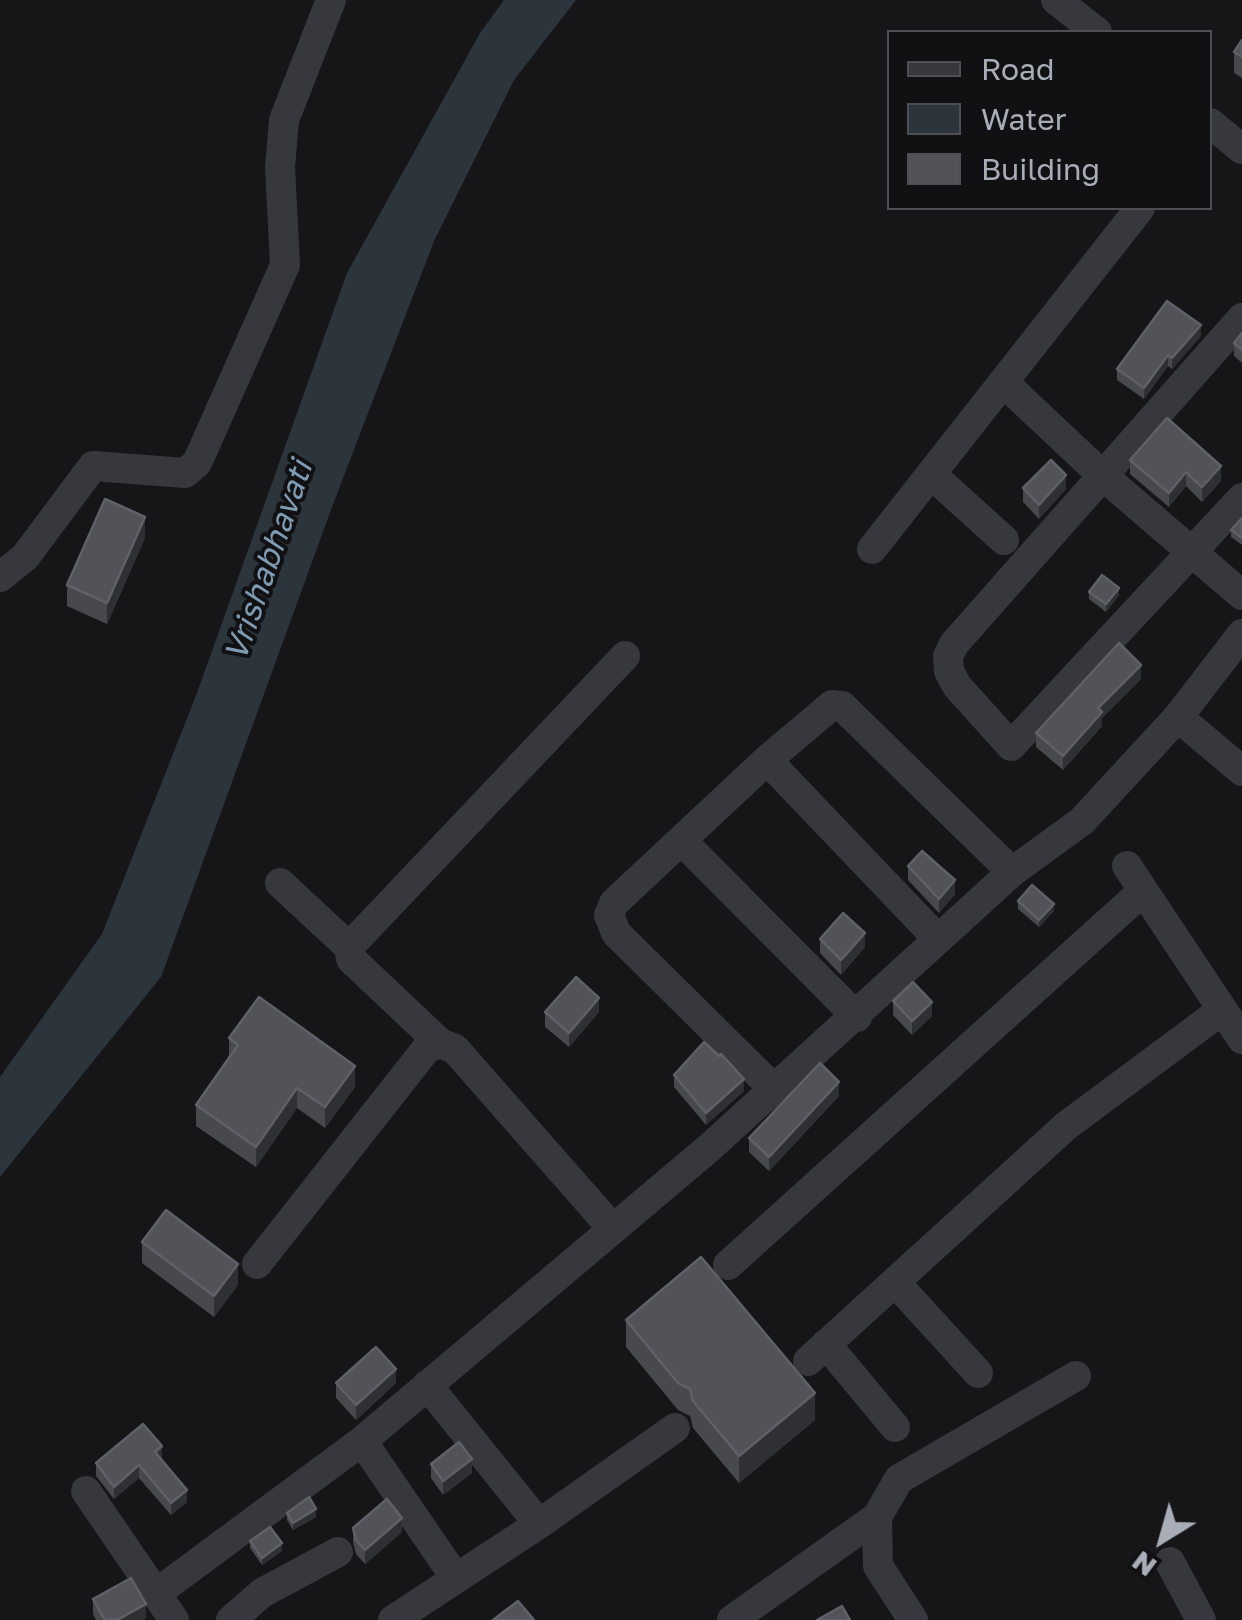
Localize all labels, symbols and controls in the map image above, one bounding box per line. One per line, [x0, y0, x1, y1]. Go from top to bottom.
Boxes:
legend [887, 30, 1212, 210]
text: Road [981, 51, 1055, 87]
text: Water [981, 101, 1066, 137]
text: Building [981, 151, 1100, 187]
water label: Vrishabhavati [217, 456, 321, 666]
north arrow [1112, 1490, 1212, 1590]
text: N [1125, 1545, 1162, 1584]

